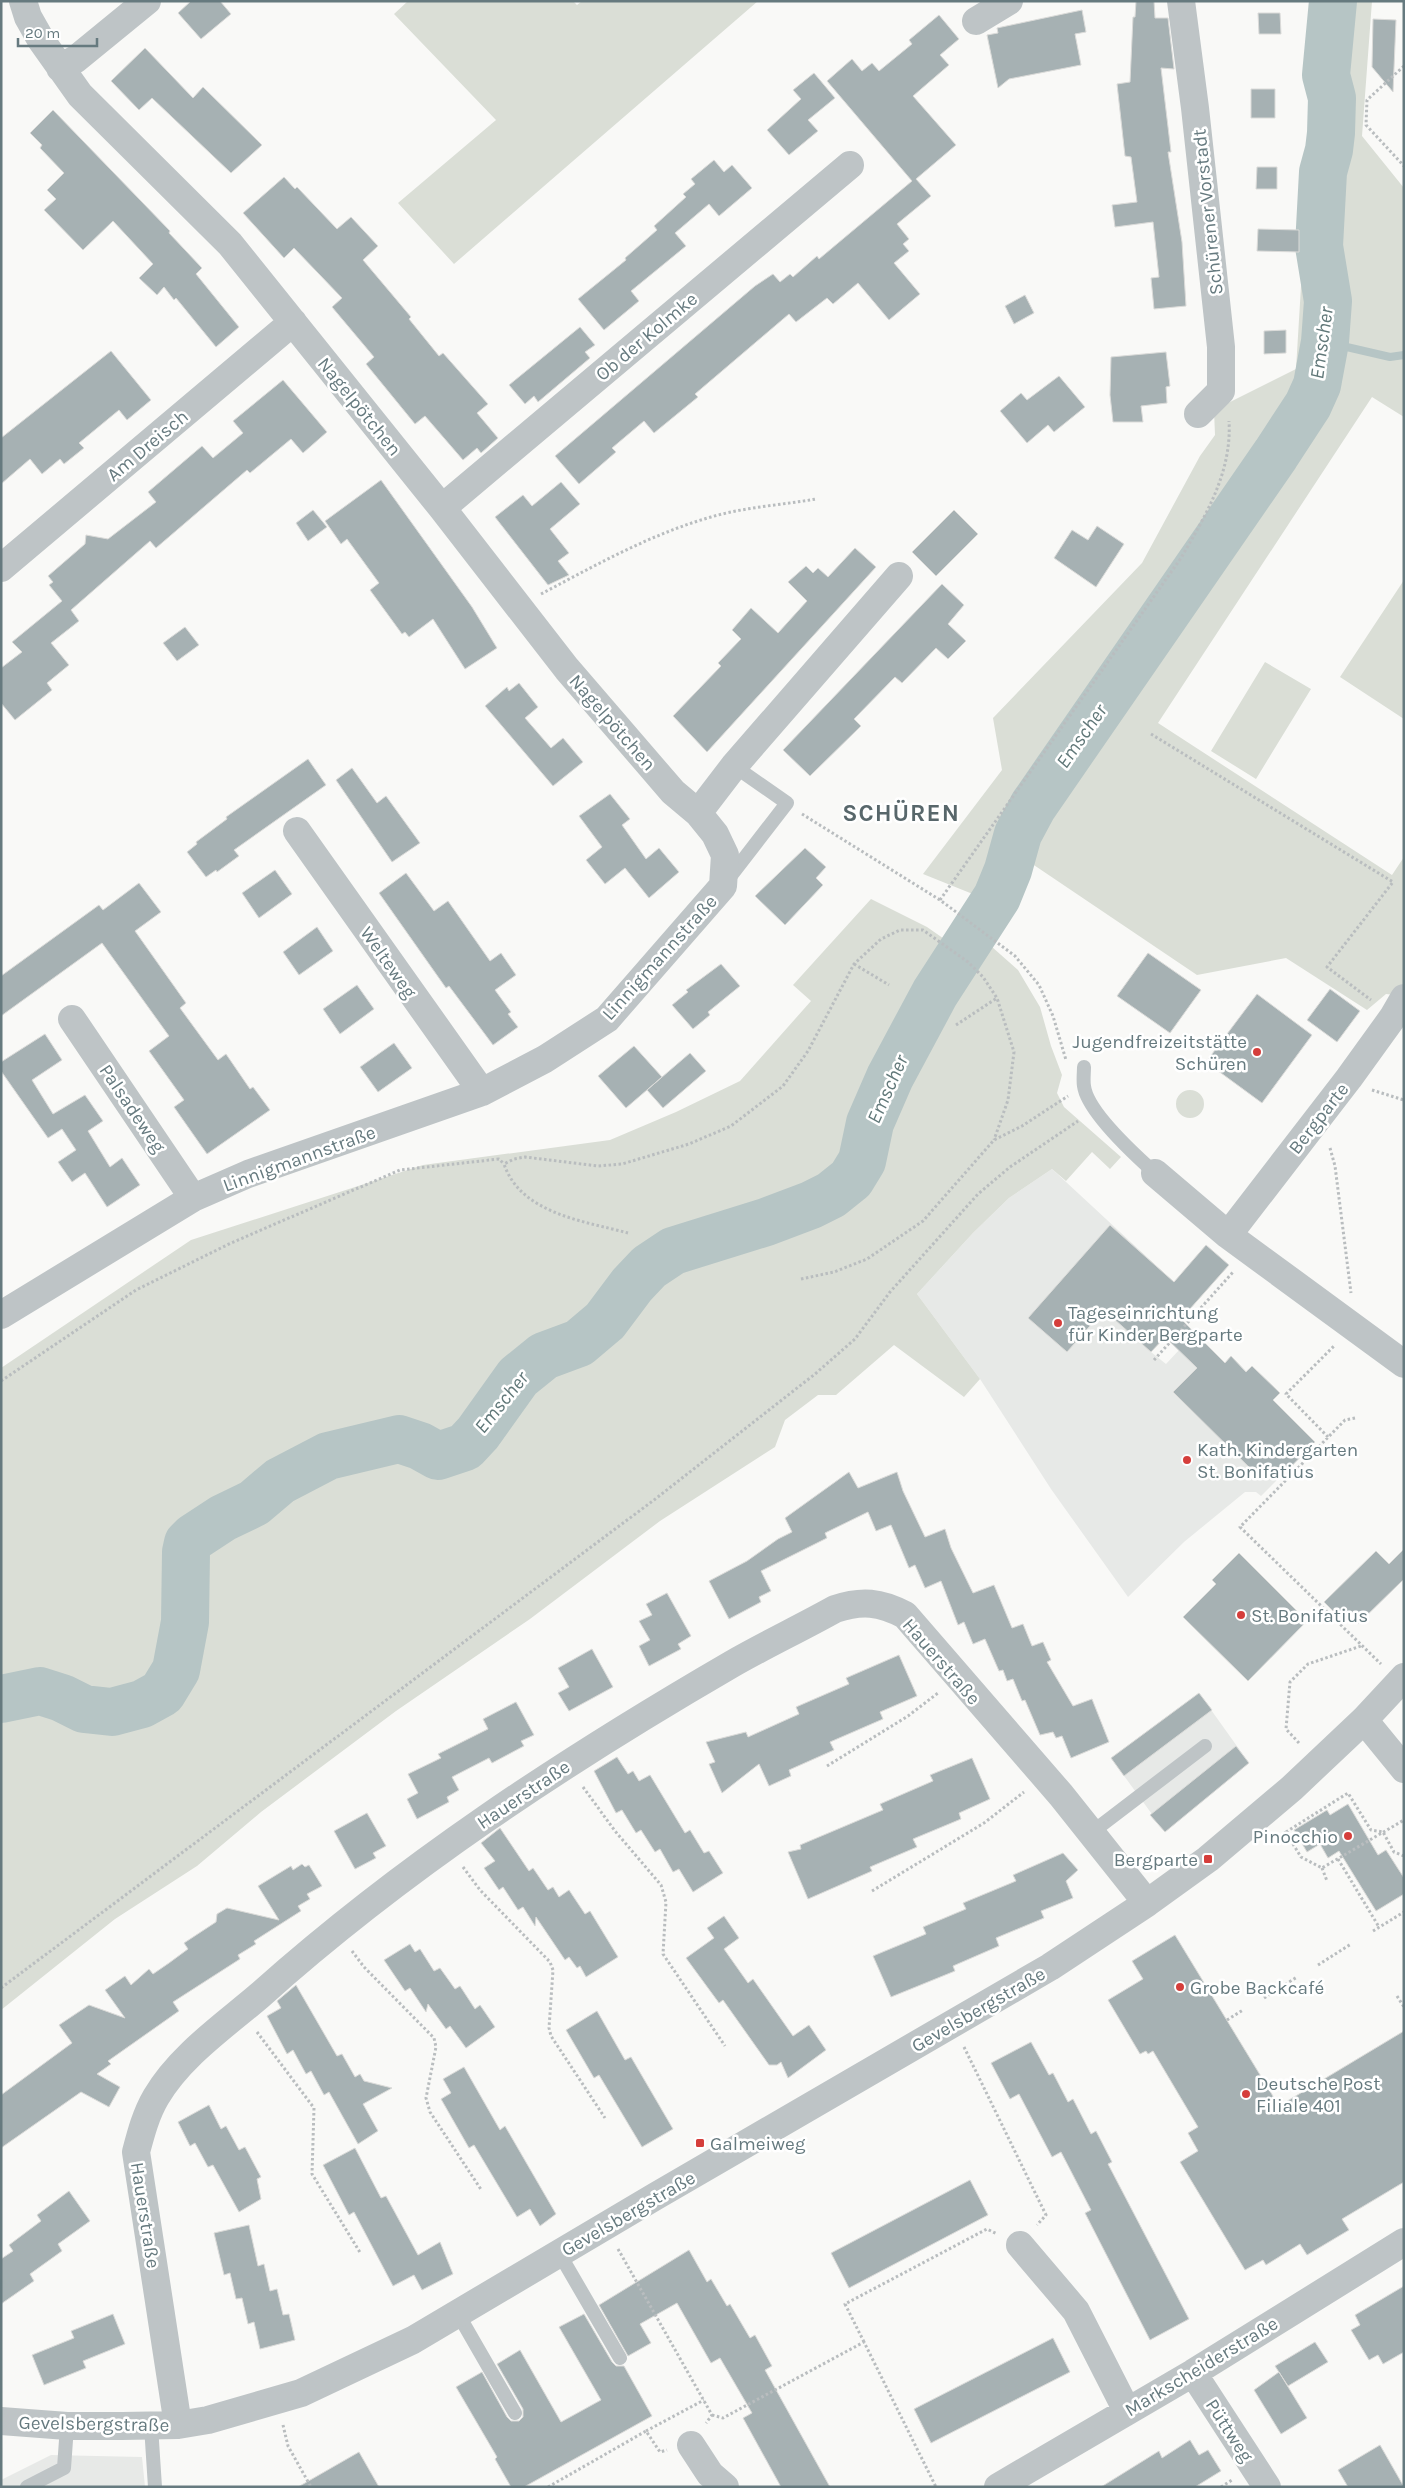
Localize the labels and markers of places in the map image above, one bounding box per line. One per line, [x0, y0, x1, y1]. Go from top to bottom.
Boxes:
place label: Jugendfreizeitstätte Schüren [1073, 1031, 1247, 1075]
marker: Jugendfreizeitstätte Schüren [1251, 1046, 1263, 1058]
place label: Tageseinrichtung für Kinder Bergparte [1068, 1302, 1243, 1346]
marker: Tageseinrichtung für Kinder Bergparte [1052, 1317, 1064, 1329]
place label: Kath. Kindergarten St. Bonifatius [1197, 1439, 1358, 1483]
marker: Kath. Kindergarten St. Bonifatius [1181, 1454, 1193, 1466]
place label: St. Bonifatius [1251, 1605, 1368, 1627]
marker: St. Bonifatius [1235, 1609, 1247, 1621]
place label: Pinocchio [1253, 1826, 1338, 1848]
marker: Pinocchio [1342, 1830, 1354, 1842]
place label: Bergparte [1114, 1849, 1198, 1871]
marker: Bergparte [1202, 1853, 1214, 1865]
place label: Grobe Backcafé [1190, 1977, 1324, 1999]
marker: Grobe Backcafé [1174, 1981, 1186, 1993]
place label: Deutsche Post Filiale 401 [1256, 2073, 1381, 2117]
marker: Deutsche Post Filiale 401 [1240, 2088, 1252, 2100]
place label: Galmeiweg [710, 2133, 806, 2155]
marker: Galmeiweg [694, 2137, 706, 2149]

